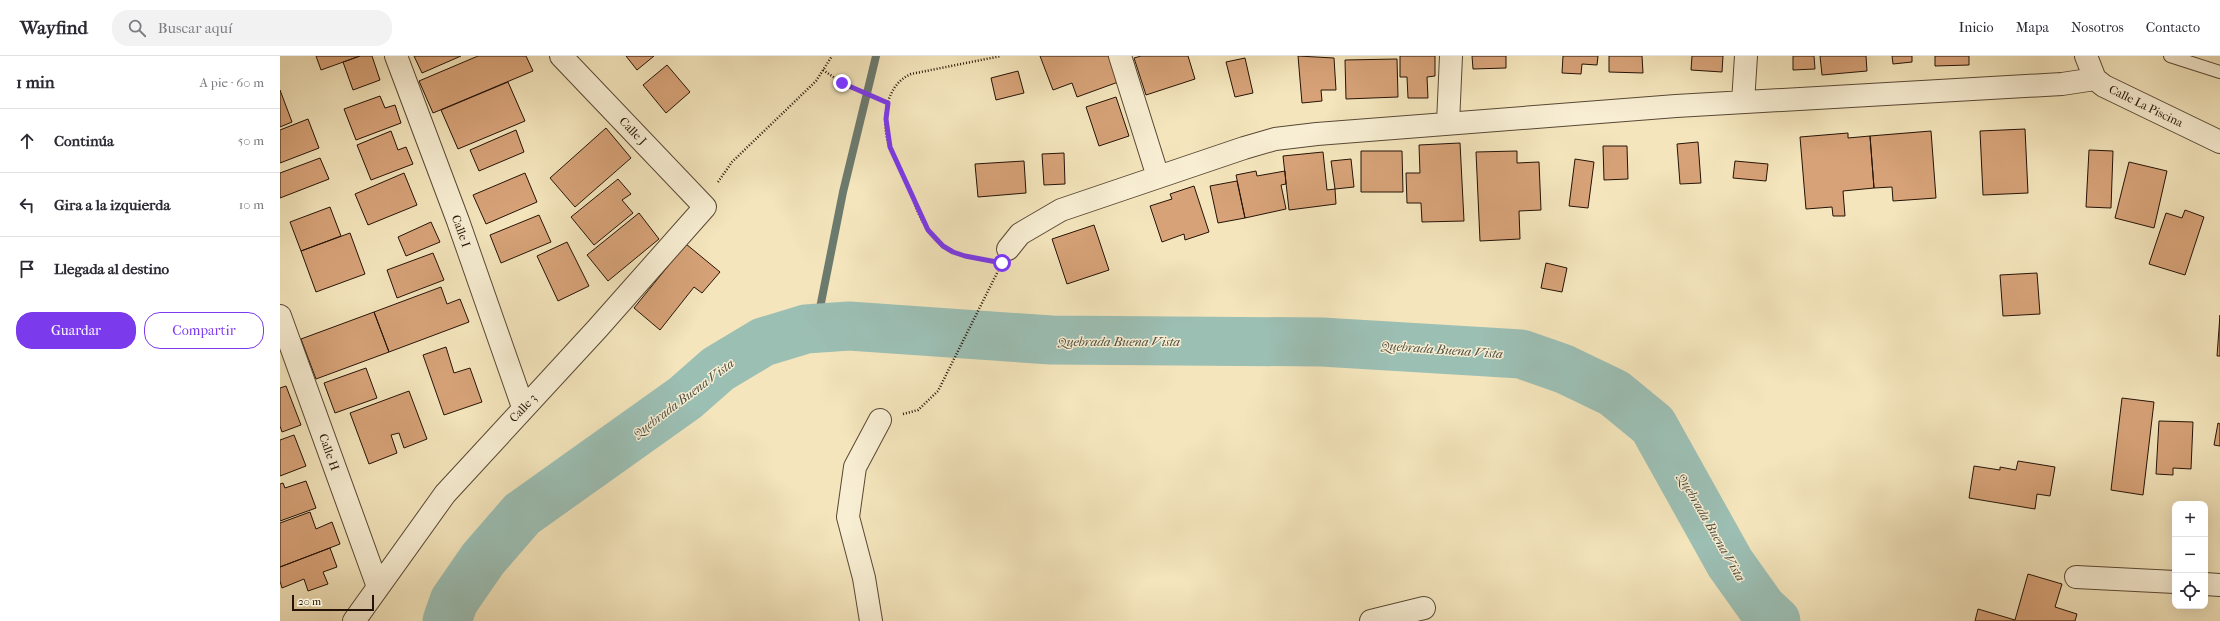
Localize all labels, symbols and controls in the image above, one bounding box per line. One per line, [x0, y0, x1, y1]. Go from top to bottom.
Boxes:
search box [112, 10, 392, 46]
text: Wayfind [20, 17, 88, 39]
icon: search [126, 17, 148, 39]
text: Buscar aquí [158, 19, 232, 37]
text: Inicio [1959, 19, 1994, 36]
text: Mapa [2016, 19, 2049, 36]
text: Nosotros [2071, 19, 2124, 36]
text: Contacto [2146, 19, 2200, 36]
text: 1 min [16, 72, 55, 92]
route end [833, 74, 851, 92]
text: A pie · 60 m [200, 75, 264, 90]
street label: Calle La Piscina [2107, 82, 2186, 130]
street label: Calle J [616, 114, 650, 148]
icon: ahead [16, 130, 38, 152]
text: Continúa [54, 132, 114, 150]
text: 50 m [238, 133, 264, 148]
icon: left [16, 194, 38, 216]
text: Gira a la izquierda [54, 196, 170, 214]
text: 10 m [239, 197, 264, 212]
street label: Calle I [449, 213, 473, 249]
route start [993, 254, 1011, 272]
icon: arrive [16, 258, 38, 280]
text: Llegada al destino [54, 260, 169, 278]
button: Guardar [16, 312, 136, 349]
button: Compartir [144, 312, 264, 349]
water label: Quebrada Buena Vista [1057, 334, 1180, 350]
water label: Quebrada Buena Vista [1379, 338, 1504, 362]
water label: Quebrada Buena Vista [629, 355, 737, 443]
street label: Calle 3 [506, 391, 540, 425]
street label: Calle H [316, 432, 342, 473]
water label: Quebrada Buena Vista [1673, 470, 1749, 585]
map controls [2172, 501, 2208, 609]
button: + [2172, 501, 2208, 537]
button: − [2172, 537, 2208, 573]
button: locate [2172, 573, 2208, 609]
scale bar [292, 593, 374, 612]
text: 20 m [298, 595, 321, 608]

